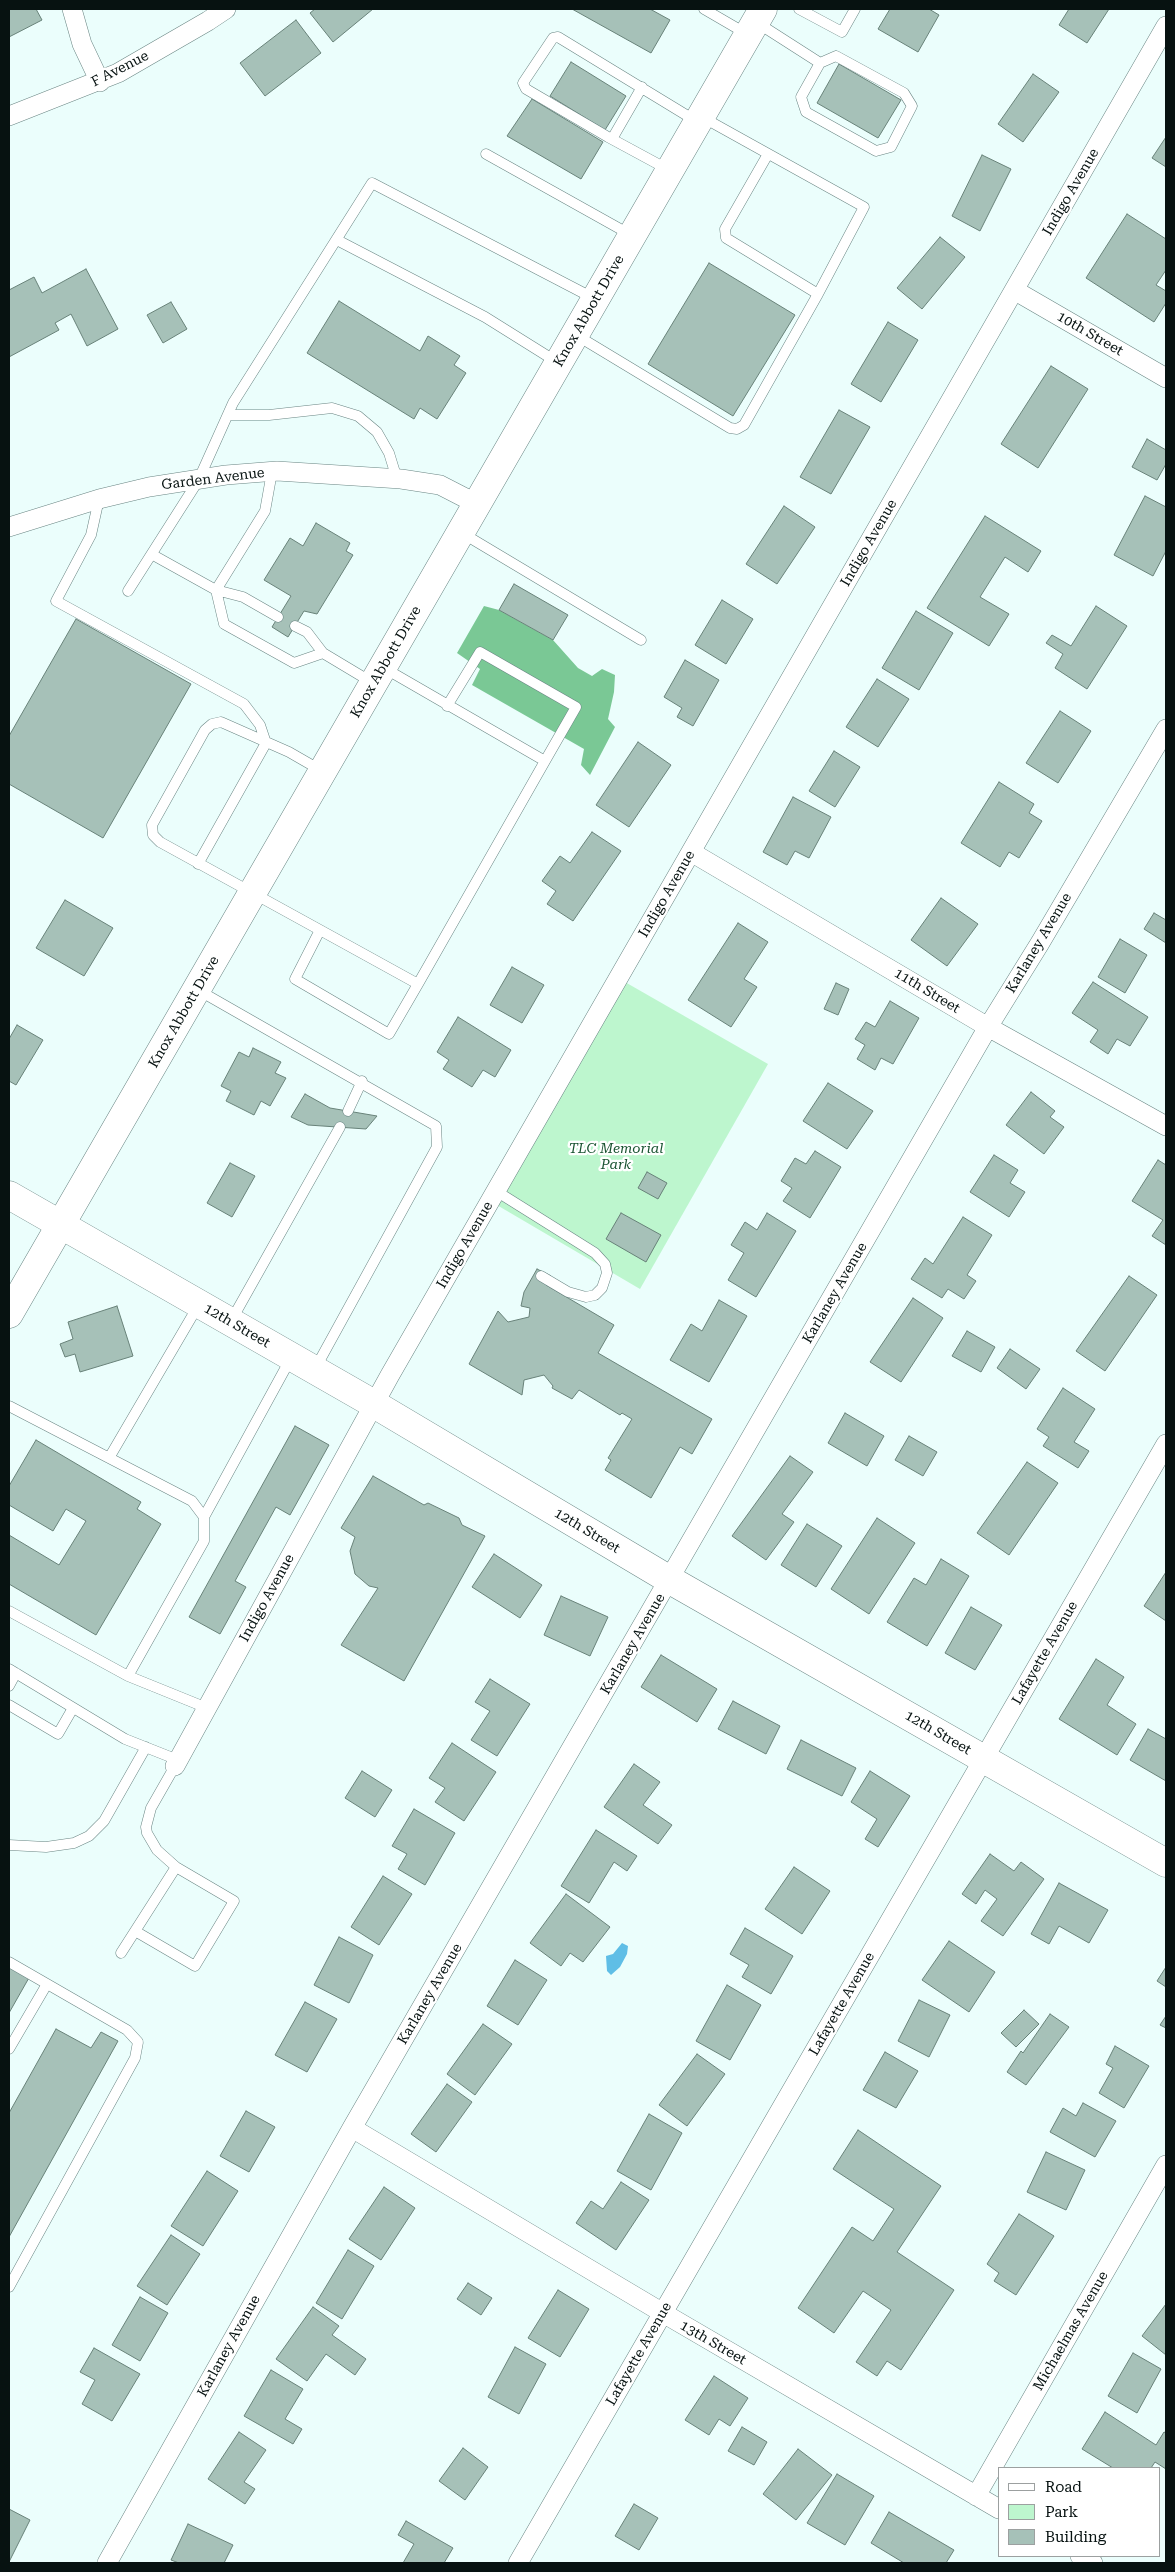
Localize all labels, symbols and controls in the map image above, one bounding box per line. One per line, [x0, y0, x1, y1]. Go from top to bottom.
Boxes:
street label: F Avenue [89, 47, 151, 91]
street label: Indigo Avenue [1039, 146, 1103, 238]
street label: Knox Abbott Drive [550, 252, 628, 370]
street label: 10th Street [1054, 308, 1126, 360]
street label: Garden Avenue [160, 464, 266, 494]
street label: Indigo Avenue [837, 497, 901, 589]
street label: Knox Abbott Drive [347, 603, 425, 721]
street label: Indigo Avenue [635, 848, 699, 940]
street label: Karlaney Avenue [1002, 890, 1076, 996]
street label: Knox Abbott Drive [145, 953, 223, 1071]
street label: 11th Street [891, 965, 963, 1017]
park label: TLC Memorial Park [569, 1141, 663, 1174]
street label: Indigo Avenue [433, 1199, 497, 1291]
street label: Karlaney Avenue [799, 1240, 871, 1346]
street label: 12th Street [201, 1300, 273, 1352]
street label: 12th Street [551, 1505, 623, 1557]
street label: Indigo Avenue [236, 1551, 298, 1645]
street label: Karlaney Avenue [597, 1591, 669, 1697]
street label: Lafayette Avenue [1009, 1598, 1081, 1708]
street label: 12th Street [902, 1707, 974, 1759]
street label: Karlaney Avenue [394, 1941, 466, 2047]
street label: Lafayette Avenue [806, 1949, 878, 2059]
street label: Michaelmas Avenue [1030, 2268, 1112, 2394]
street label: Karlaney Avenue [194, 2292, 264, 2400]
street label: Lafayette Avenue [603, 2299, 675, 2409]
street label: 13th Street [677, 2317, 749, 2369]
legend [998, 2467, 1160, 2557]
text: Road [1045, 2478, 1082, 2496]
text: Park [1045, 2503, 1078, 2521]
text: Building [1045, 2528, 1106, 2546]

